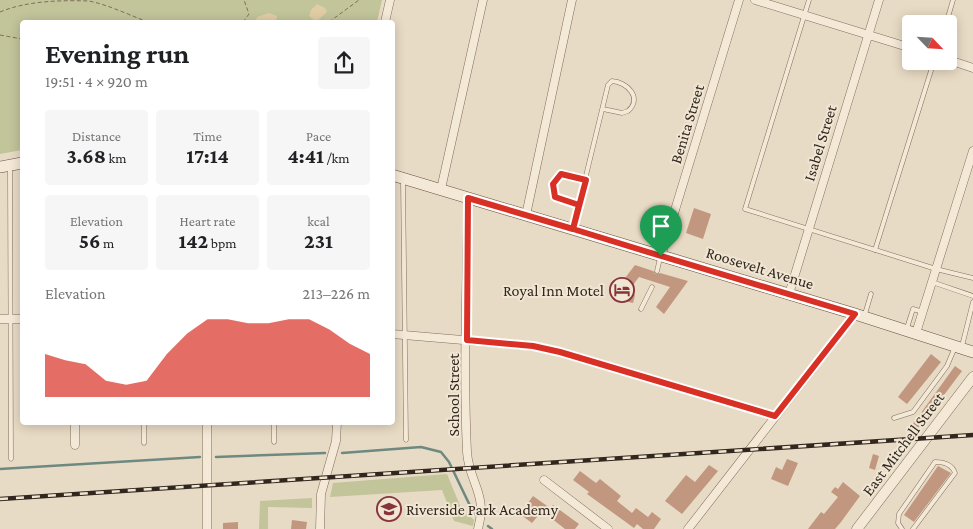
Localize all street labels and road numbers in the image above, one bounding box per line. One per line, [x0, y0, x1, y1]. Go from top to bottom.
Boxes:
street label: Benita Street [667, 82, 707, 166]
street label: Isabel Street [800, 102, 840, 183]
street label: Roosevelt Avenue [704, 244, 816, 292]
street label: School Street [445, 353, 462, 437]
street label: East Mitchell Street [859, 389, 948, 499]

